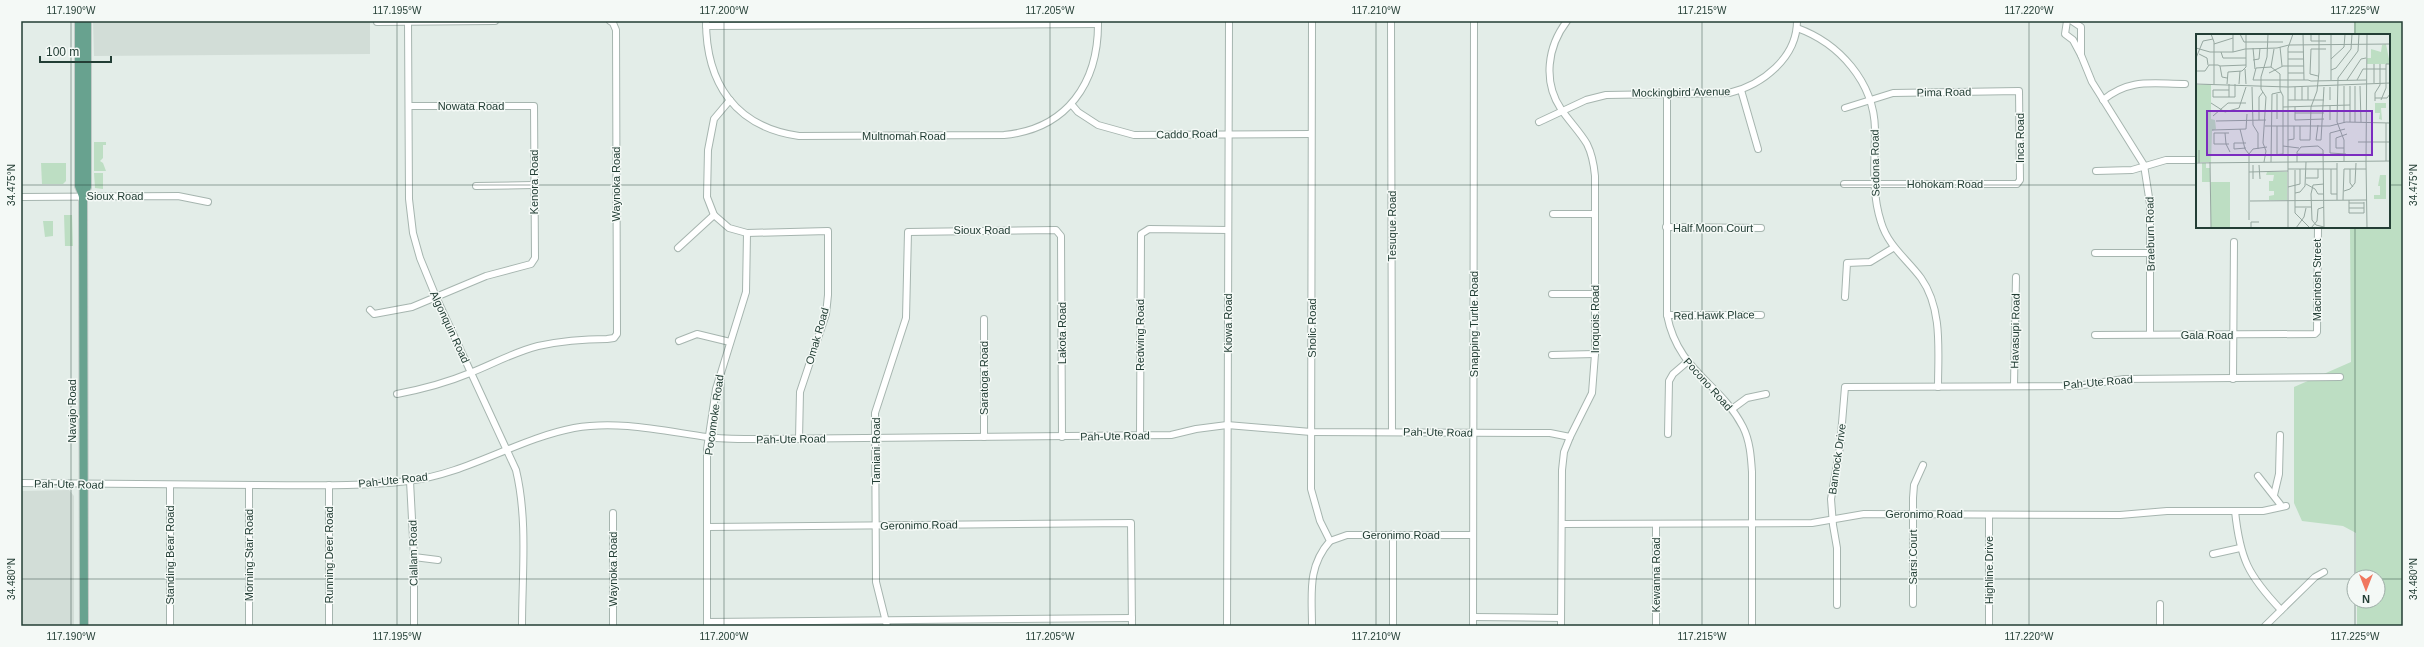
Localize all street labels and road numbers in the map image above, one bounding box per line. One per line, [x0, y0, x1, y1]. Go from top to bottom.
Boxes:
street label: Mockingbird Avenue [1631, 85, 1731, 99]
street label: Pima Road [1917, 86, 1971, 98]
street label: Nowata Road [438, 100, 504, 112]
street label: Inca Road [2014, 113, 2026, 163]
street label: Caddo Road [1156, 127, 1218, 141]
street label: Sedona Road [1868, 129, 1882, 197]
street label: Multnomah Road [862, 130, 946, 142]
street label: Waynoka Road [610, 147, 622, 221]
street label: Kenora Road [528, 150, 540, 214]
street label: Hohokam Road [1907, 178, 1983, 190]
street label: Sioux Road [87, 190, 143, 202]
street label: Tesuque Road [1386, 191, 1398, 261]
street label: Braeburn Road [2143, 197, 2157, 271]
street label: Half Moon Court [1673, 222, 1753, 234]
street label: Sioux Road [954, 224, 1010, 236]
street label: Macintosh Street [2311, 239, 2323, 321]
street label: Snapping Turtle Road [1468, 271, 1480, 377]
street label: Iroquois Road [1589, 285, 1601, 353]
street label: Algonquin Road [428, 289, 472, 365]
street label: Kiowa Road [1222, 293, 1234, 353]
street label: Havasupi Road [2008, 293, 2022, 369]
street label: Sholic Road [1306, 298, 1318, 358]
street label: Redwing Road [1134, 299, 1146, 371]
street label: Lakota Road [1056, 302, 1068, 364]
street label: Omak Road [803, 306, 831, 366]
street label: Red Hawk Place [1673, 308, 1755, 322]
street label: Gala Road [2181, 329, 2233, 341]
street label: Saratoga Road [978, 341, 990, 415]
street label: Pocono Road [1681, 355, 1735, 413]
street label: Pah-Ute Road [2063, 373, 2133, 391]
street label: Pocomoke Road [702, 374, 726, 456]
street label: Navajo Road [66, 379, 78, 443]
street label: Tamiani Road [870, 417, 882, 485]
street label: Bannock Drive [1826, 423, 1848, 495]
street label: Pah-Ute Road [1403, 425, 1473, 439]
street label: Pah-Ute Road [1080, 429, 1150, 443]
street label: Pah-Ute Road [756, 432, 826, 446]
street label: Pah-Ute Road [358, 470, 428, 490]
street label: Pah-Ute Road [34, 477, 104, 491]
street label: Standing Bear Road [164, 505, 176, 605]
street label: Running Deer Road [323, 506, 335, 604]
street label: Geronimo Road [1885, 508, 1963, 520]
street label: Morning Star Road [243, 509, 255, 601]
street label: Geronimo Road [880, 518, 958, 532]
street label: Clallam Road [406, 520, 420, 586]
street label: Geronimo Road [1362, 529, 1440, 541]
street label: Sarsi Court [1907, 529, 1919, 585]
street label: Waynoka Road [607, 532, 619, 606]
street label: Highline Drive [1983, 536, 1995, 604]
street label: Kewanna Road [1650, 537, 1662, 613]

